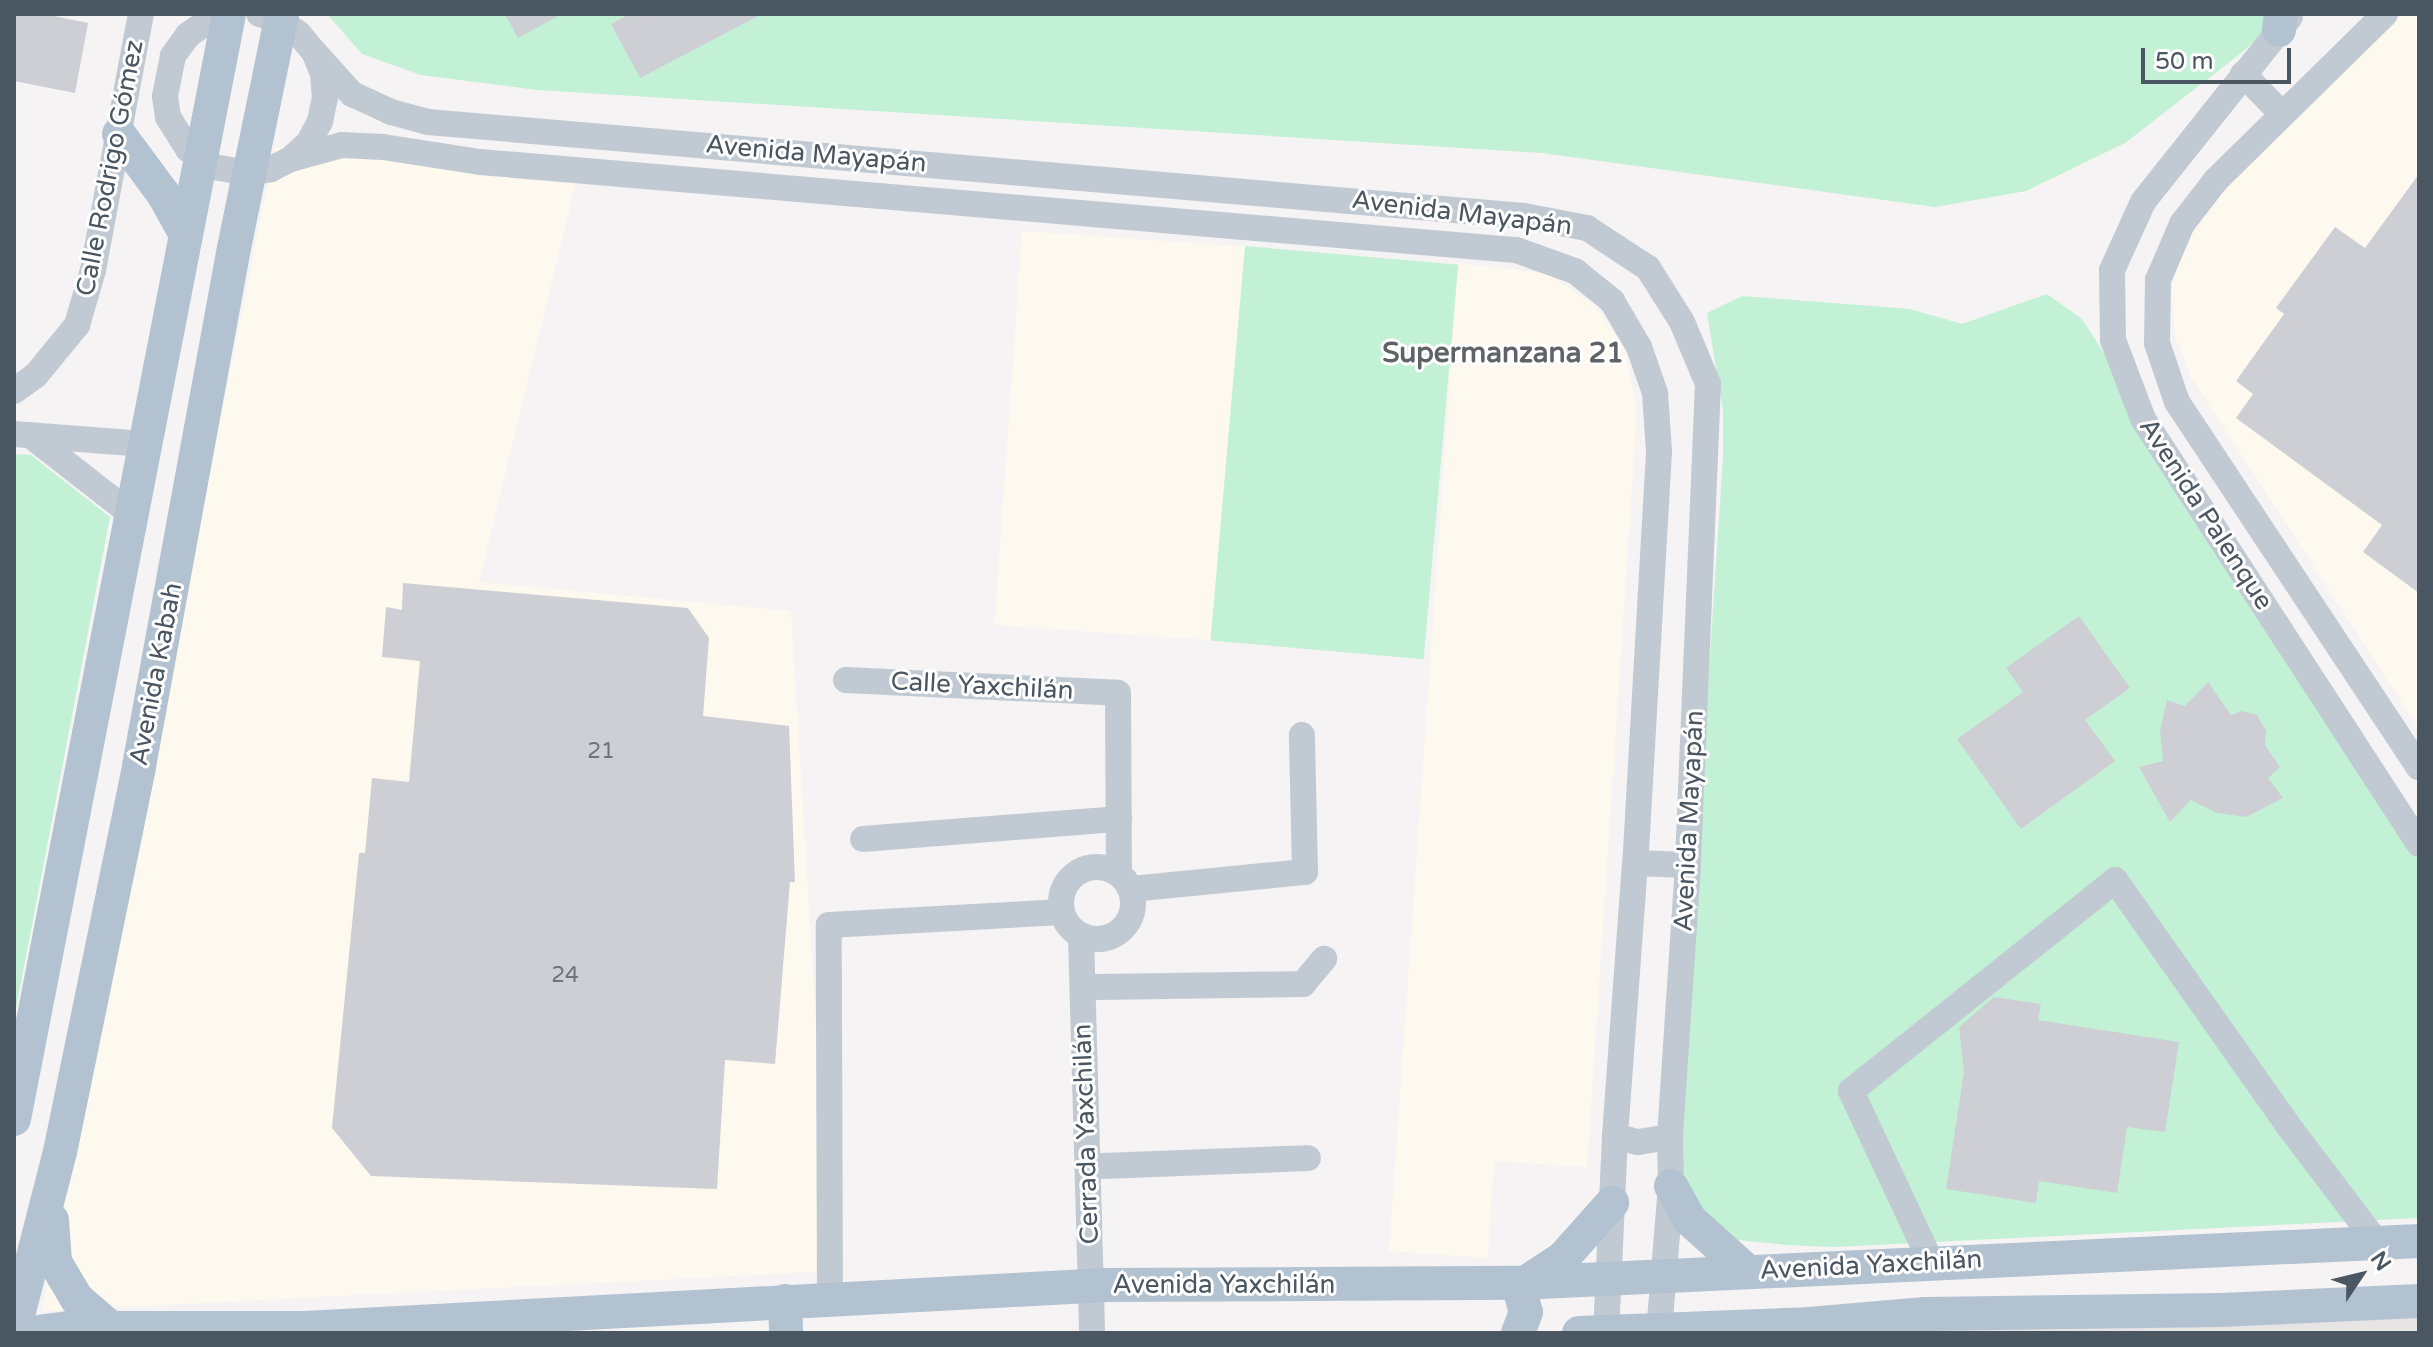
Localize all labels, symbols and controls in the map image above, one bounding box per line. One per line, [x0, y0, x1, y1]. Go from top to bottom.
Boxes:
scale bar [2145, 32, 2295, 82]
street label: Calle Rodrigo Gómez [70, 37, 150, 299]
text: 50 m [2155, 47, 2213, 76]
street label: Avenida Mayapán [704, 129, 928, 179]
street label: Avenida Mayapán [1350, 184, 1574, 242]
district label: Supermanzana 21 [1382, 336, 1624, 370]
street label: Avenida Palenque [2132, 412, 2280, 616]
street label: Avenida Kabah [123, 580, 189, 768]
street label: Calle Yaxchilán [890, 666, 1074, 706]
street label: Avenida Mayapán [1668, 710, 1710, 932]
house number: 21 [587, 739, 615, 765]
house number: 24 [551, 963, 579, 989]
street label: Cerrada Yaxchilán [1067, 1023, 1105, 1245]
north arrow [2321, 1235, 2401, 1315]
street label: Avenida Yaxchilán [1759, 1244, 1983, 1286]
text: N [2365, 1247, 2396, 1276]
street label: Avenida Yaxchilán [1113, 1269, 1335, 1301]

